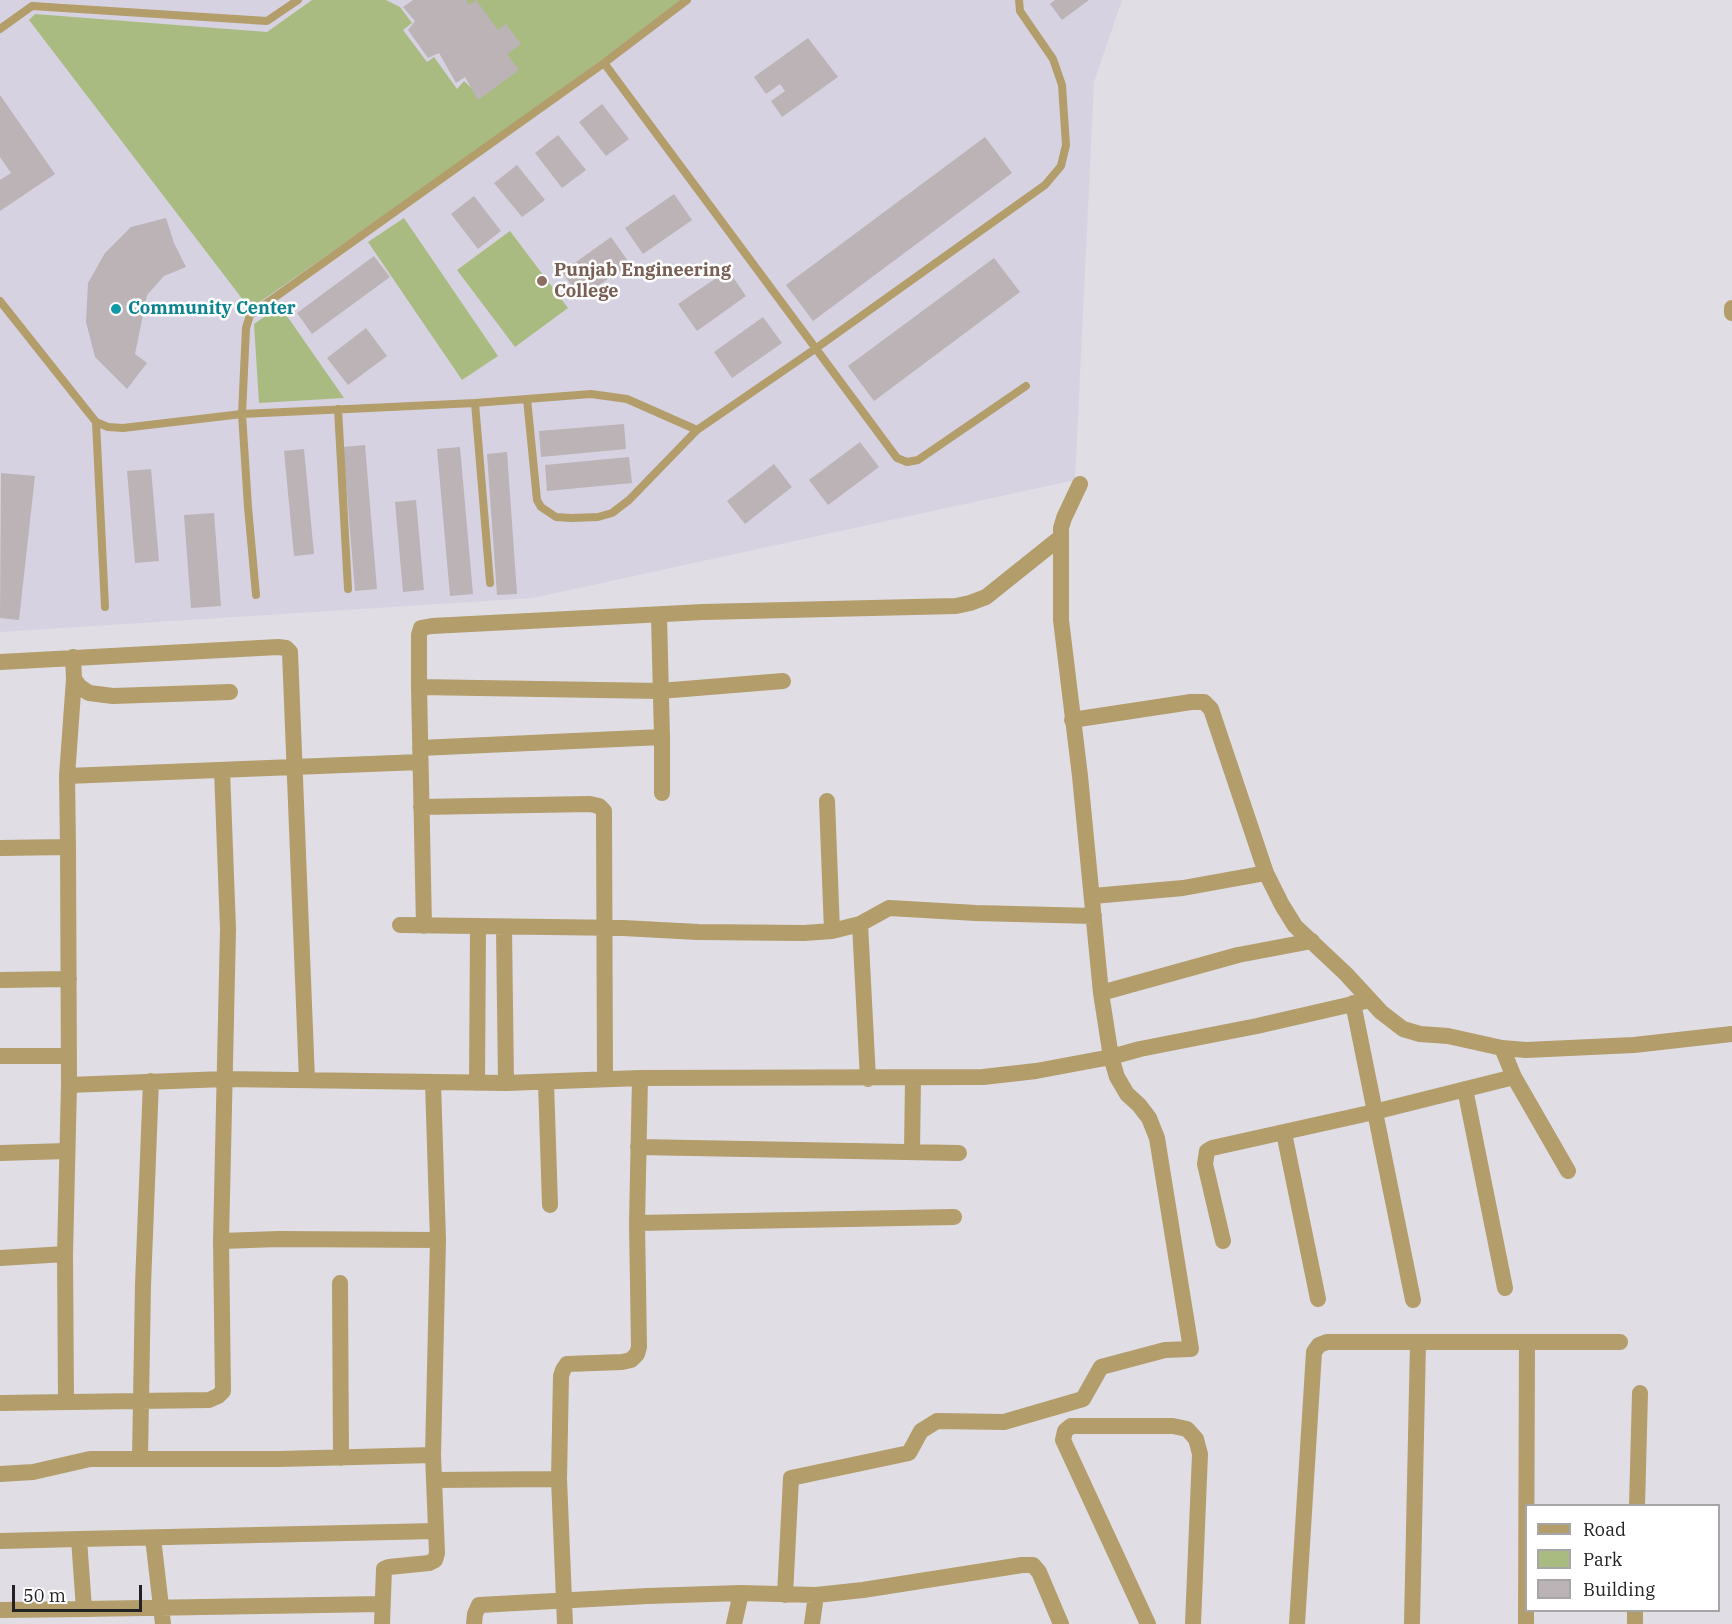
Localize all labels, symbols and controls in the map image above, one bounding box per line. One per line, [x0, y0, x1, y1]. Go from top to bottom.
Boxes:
place label: Punjab Engineering College [554, 260, 731, 302]
marker: Punjab Engineering College [535, 274, 549, 288]
place label: Community Center [128, 298, 296, 320]
marker: Community Center [109, 302, 123, 316]
legend [1525, 1504, 1720, 1612]
text: Road [1583, 1518, 1626, 1541]
text: Park [1583, 1548, 1622, 1571]
scale bar [15, 1573, 146, 1611]
text: Building [1583, 1578, 1655, 1601]
text: 50 m [23, 1584, 66, 1607]

